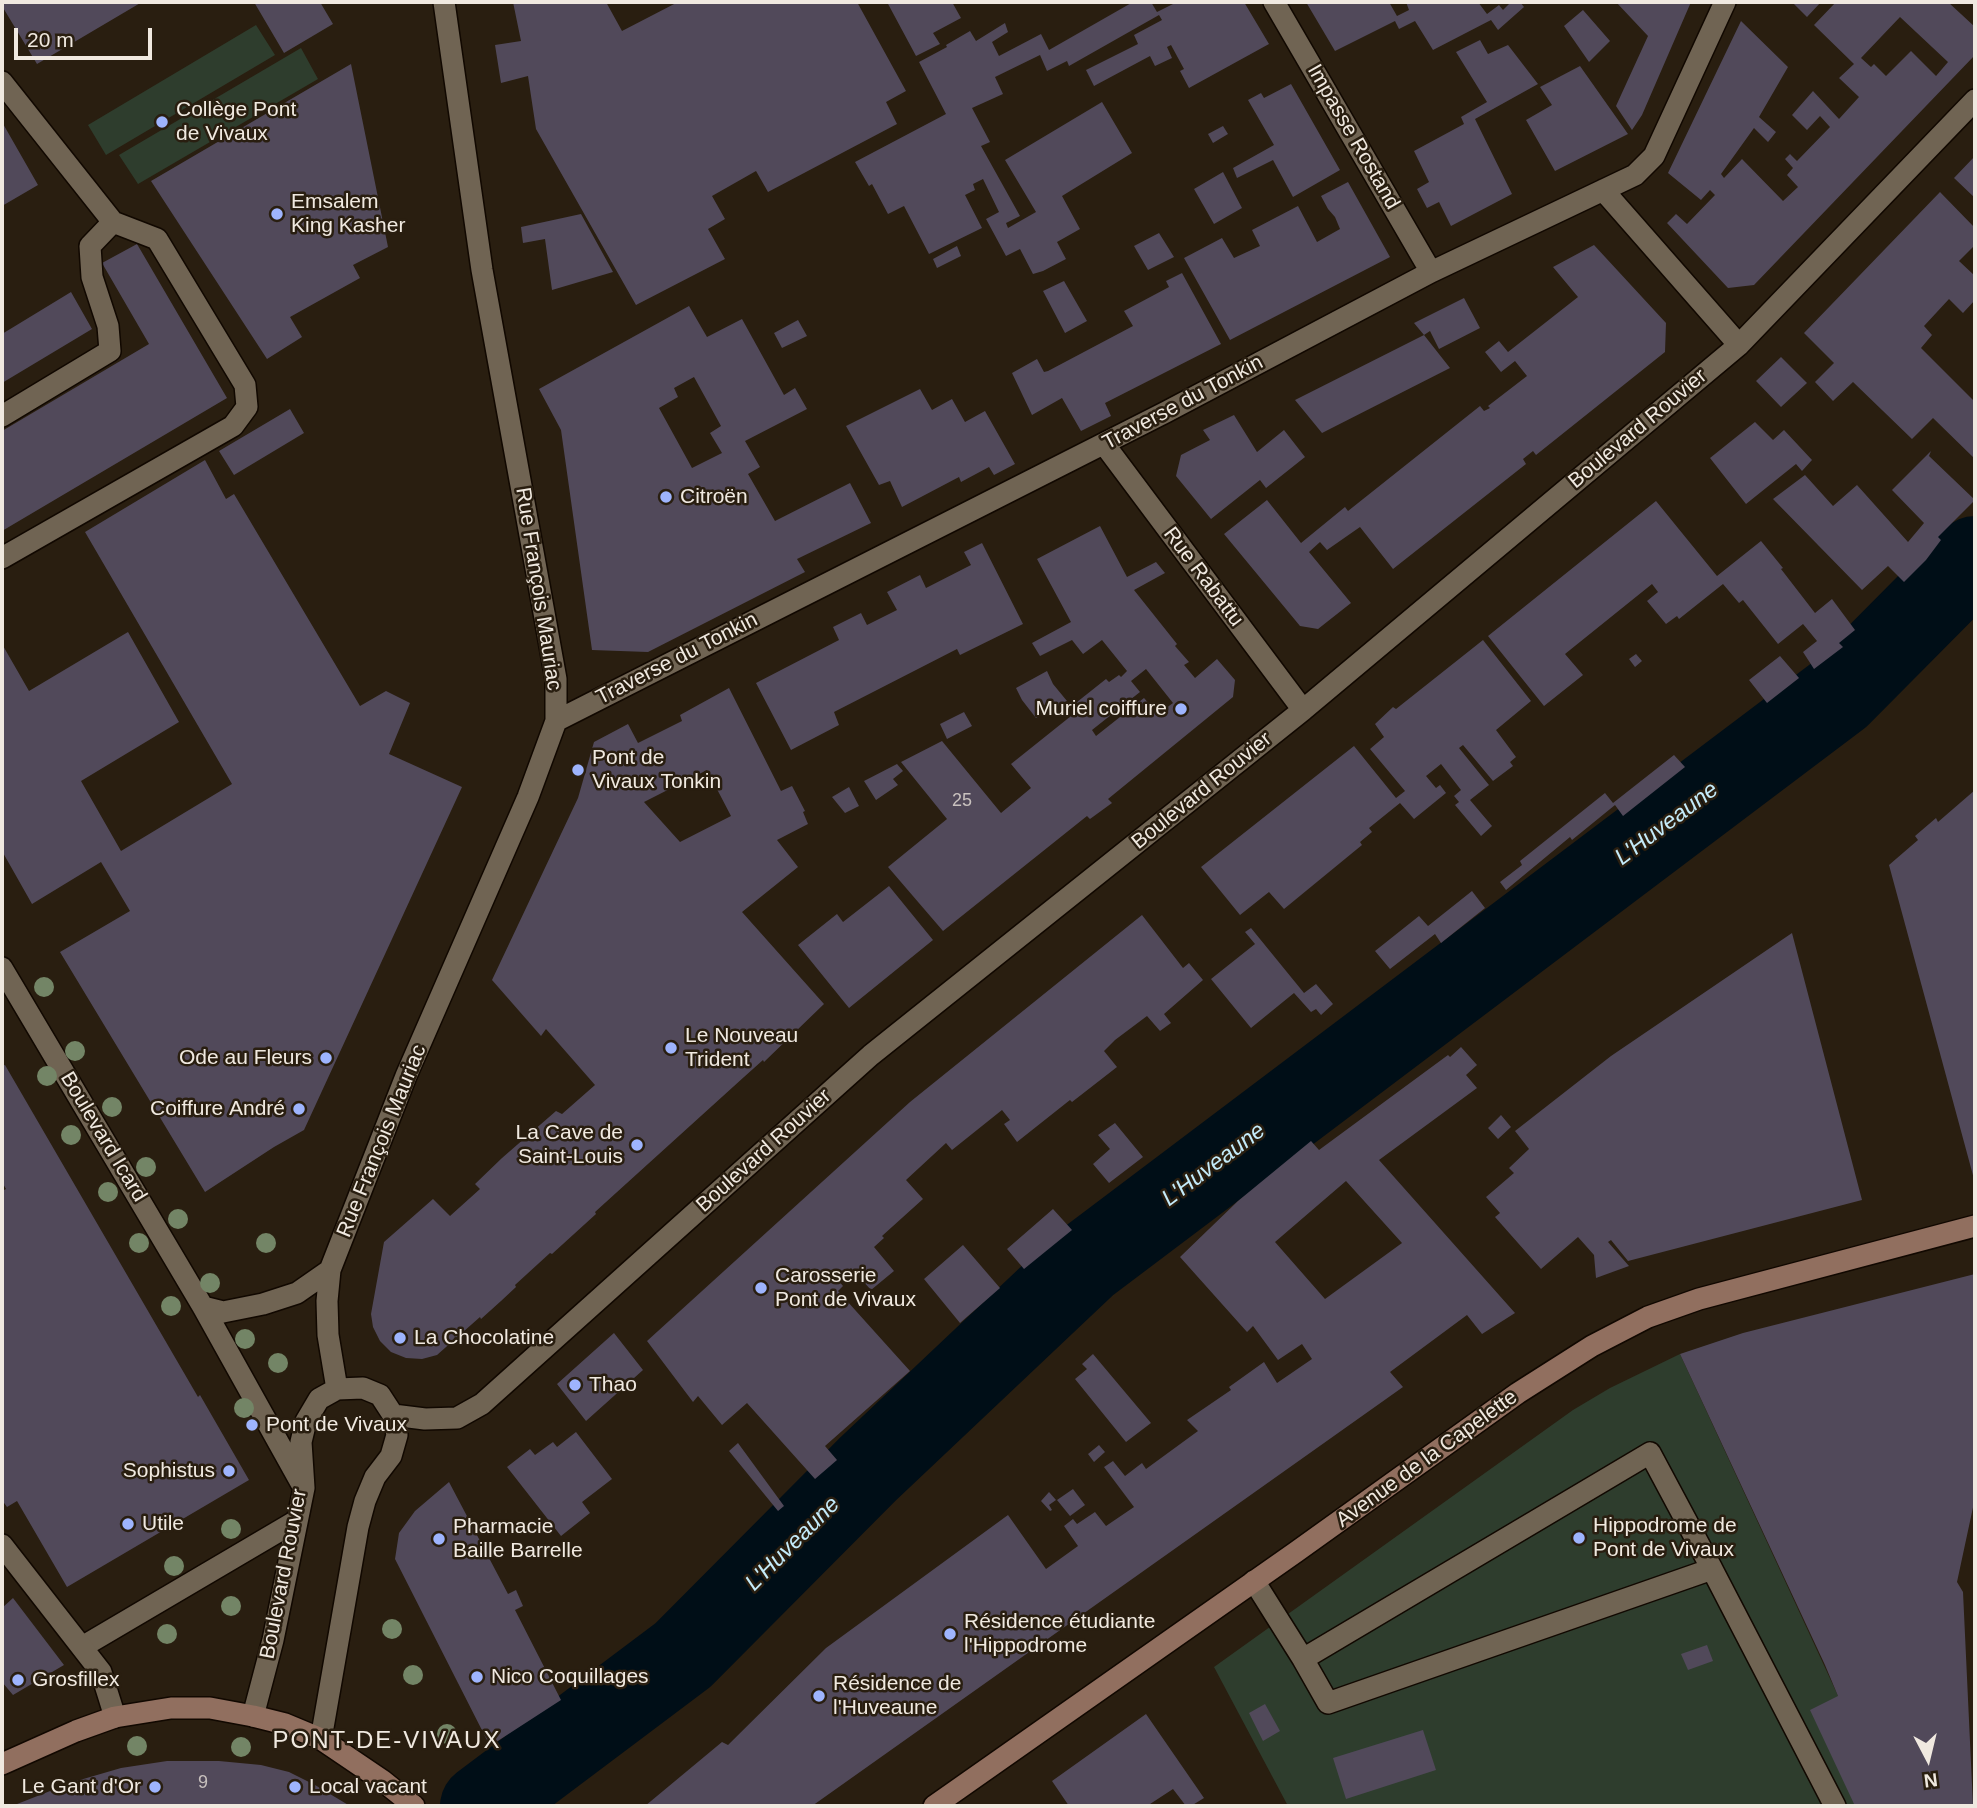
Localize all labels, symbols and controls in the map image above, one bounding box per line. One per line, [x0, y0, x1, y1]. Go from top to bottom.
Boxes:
scale bar [18, 14, 156, 58]
text: 20 m [27, 28, 74, 51]
street label: Impasse Rostand [1301, 60, 1405, 214]
place label: Collège Pont de Vivaux [176, 97, 296, 147]
marker: Collège Pont de Vivaux [154, 114, 170, 130]
place label: Emsalem King Kasher [291, 189, 405, 239]
marker: Emsalem King Kasher [269, 206, 285, 222]
street label: Traverse du Tonkin [1099, 350, 1267, 456]
street label: Boulevard Rouvier [1564, 364, 1712, 494]
place label: Citroën [680, 484, 748, 510]
street label: Rue François Mauriac [509, 486, 567, 692]
marker: Citroën [658, 489, 674, 505]
street label: Rue Rabattu [1157, 522, 1249, 632]
street label: Traverse du Tonkin [592, 607, 762, 711]
place label: Muriel coiffure [1036, 696, 1167, 722]
marker: Muriel coiffure [1173, 701, 1189, 717]
street label: Boulevard Rouvier [1127, 727, 1277, 855]
place label: Pont de Vivaux Tonkin [592, 745, 721, 795]
marker: Pont de Vivaux Tonkin [570, 762, 586, 778]
water label: L'Huveaune [1610, 776, 1724, 872]
house number: 25 [952, 790, 972, 812]
place label: Le Nouveau Trident [685, 1023, 798, 1073]
marker: Le Nouveau Trident [663, 1040, 679, 1056]
street label: Rue François Mauriac [332, 1041, 432, 1241]
place label: Ode au Fleurs [179, 1045, 312, 1071]
marker: Ode au Fleurs [318, 1050, 334, 1066]
street label: Boulevard Icard [54, 1067, 152, 1207]
street label: Boulevard Rouvier [691, 1084, 837, 1218]
place label: Coiffure André [150, 1096, 285, 1122]
marker: Coiffure André [291, 1101, 307, 1117]
water label: L'Huveaune [1157, 1117, 1271, 1213]
place label: La Cave de Saint-Louis [516, 1120, 623, 1170]
marker: La Cave de Saint-Louis [629, 1137, 645, 1153]
place label: Carosserie Pont de Vivaux [775, 1263, 916, 1313]
marker: Carosserie Pont de Vivaux [753, 1280, 769, 1296]
place label: La Chocolatine [414, 1325, 554, 1351]
marker: La Chocolatine [392, 1330, 408, 1346]
place label: Thao [589, 1372, 637, 1398]
marker: Thao [567, 1377, 583, 1393]
street label: Avenue de la Capelette [1331, 1385, 1523, 1533]
place label: Pont de Vivaux [266, 1412, 407, 1438]
marker: Pont de Vivaux [244, 1417, 260, 1433]
place label: Sophistus [123, 1458, 215, 1484]
marker: Sophistus [221, 1463, 237, 1479]
street label: Boulevard Rouvier [255, 1487, 313, 1661]
water label: L'Huveaune [740, 1491, 846, 1597]
place label: Utile [142, 1511, 184, 1537]
place label: Hippodrome de Pont de Vivaux [1593, 1513, 1737, 1563]
place label: Pharmacie Baille Barrelle [453, 1514, 583, 1564]
marker: Utile [120, 1516, 136, 1532]
marker: Hippodrome de Pont de Vivaux [1571, 1530, 1587, 1546]
marker: Pharmacie Baille Barrelle [431, 1531, 447, 1547]
place label: Résidence étudiante l'Hippodrome [964, 1609, 1155, 1659]
marker: Résidence étudiante l'Hippodrome [942, 1626, 958, 1642]
place label: Nico Coquillages [491, 1664, 649, 1690]
place label: Grosfillex [32, 1667, 120, 1693]
marker: Nico Coquillages [469, 1669, 485, 1685]
place label: Résidence de l'Huveaune [833, 1671, 961, 1721]
marker: Grosfillex [10, 1672, 26, 1688]
marker: Résidence de l'Huveaune [811, 1688, 827, 1704]
north arrow [1893, 1724, 1963, 1794]
district label: PONT-DE-VIVAUX [274, 1727, 500, 1755]
text: N [1923, 1769, 1939, 1792]
house number: 9 [198, 1772, 208, 1794]
place label: Le Gant d'Or [21, 1774, 141, 1800]
place label: Local vacant [309, 1774, 427, 1800]
marker: Le Gant d'Or [147, 1779, 163, 1795]
marker: Local vacant [287, 1779, 303, 1795]

